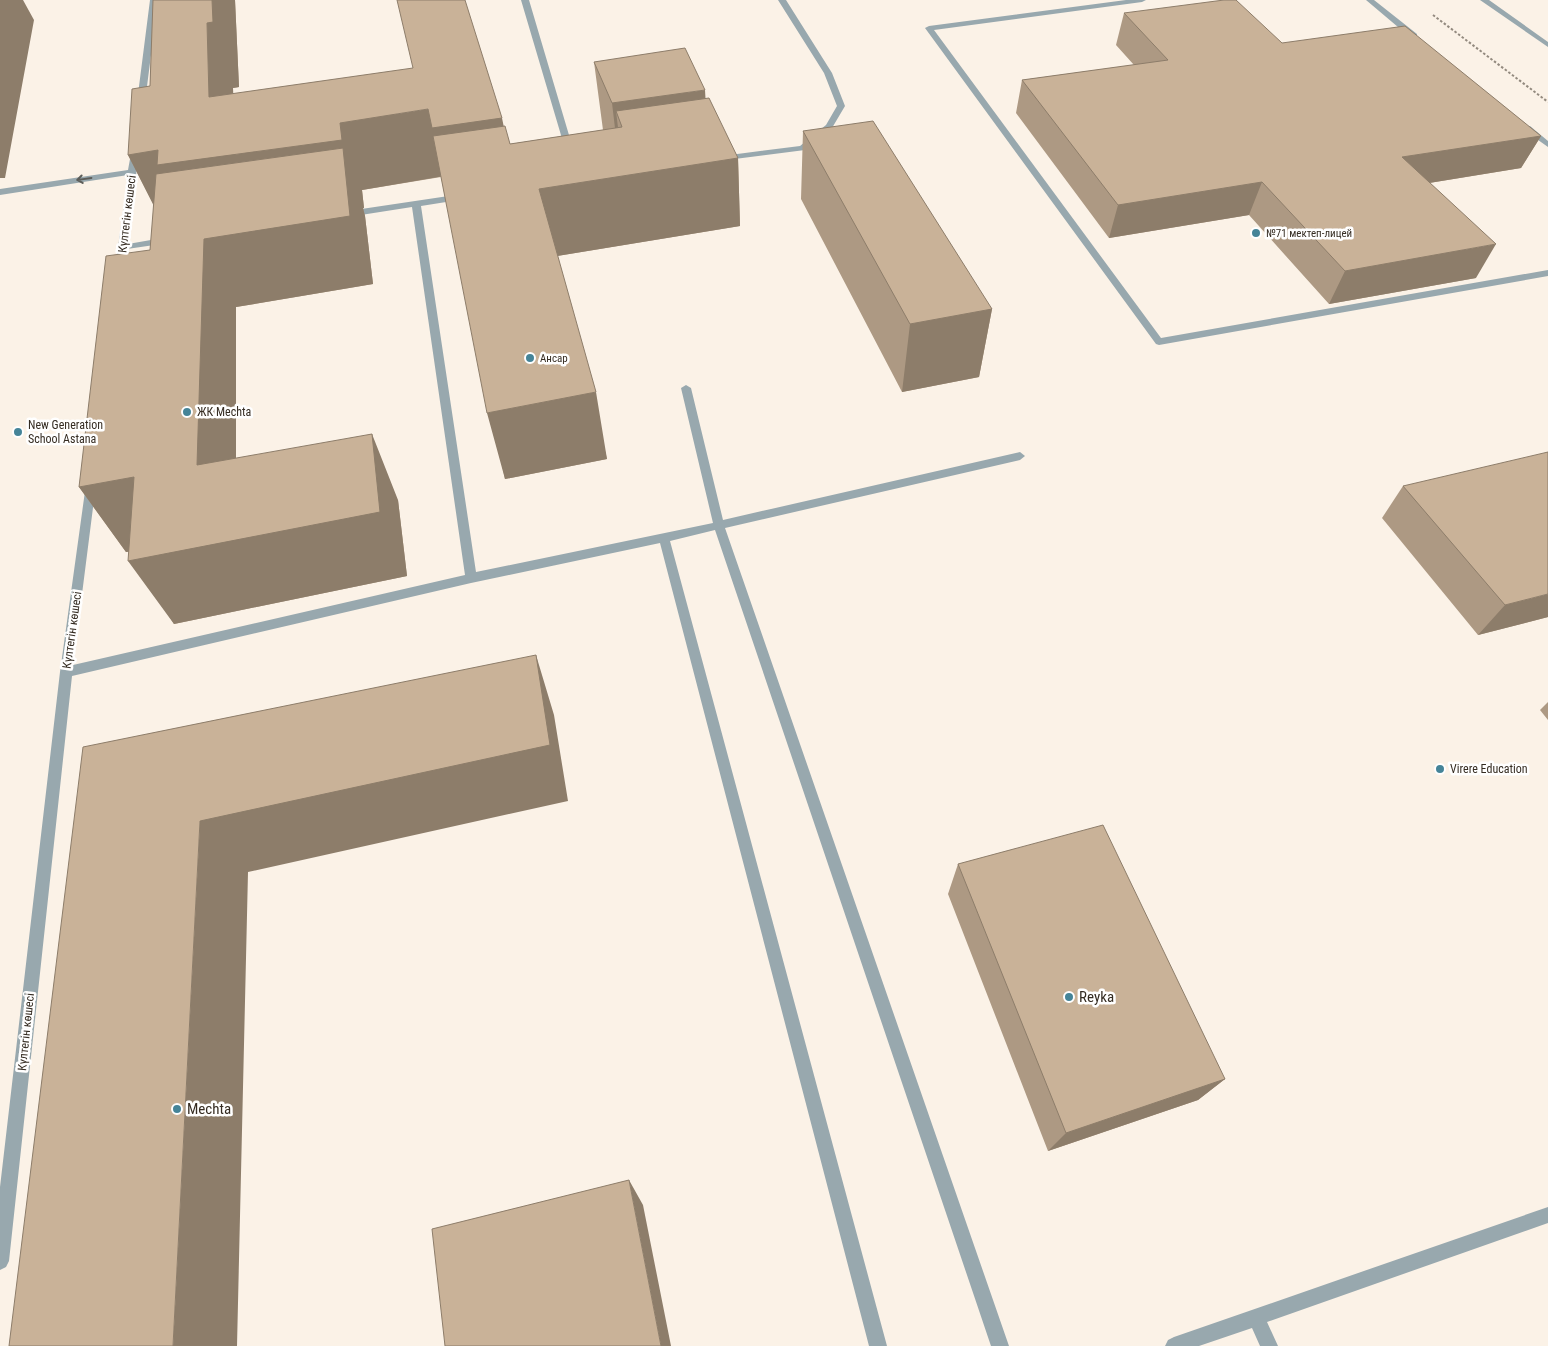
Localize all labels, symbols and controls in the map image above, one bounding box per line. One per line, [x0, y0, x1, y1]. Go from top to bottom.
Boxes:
street label: Күлтегін көшесі [115, 174, 139, 254]
one-way arrow [76, 175, 92, 185]
marker: №71 мектеп-лицей [1250, 227, 1262, 239]
place label: №71 мектеп-лицей [1266, 227, 1352, 240]
marker: Ансар [524, 352, 536, 364]
place label: Ансар [540, 352, 568, 365]
place label: ЖК Mechta [197, 405, 252, 419]
marker: ЖК Mechta [181, 406, 193, 418]
place label: New Generation School Astana [28, 418, 103, 446]
marker: New Generation School Astana [12, 426, 24, 438]
street label: Күлтегін көшесі [60, 590, 84, 670]
place label: Virere Education [1450, 762, 1528, 776]
marker: Virere Education [1434, 763, 1446, 775]
place label: Reyka [1079, 988, 1114, 1006]
marker: Reyka [1063, 991, 1075, 1003]
street label: Күлтегін көшесі [15, 992, 37, 1072]
place label: Mechta [187, 1100, 231, 1118]
marker: Mechta [171, 1103, 183, 1115]

